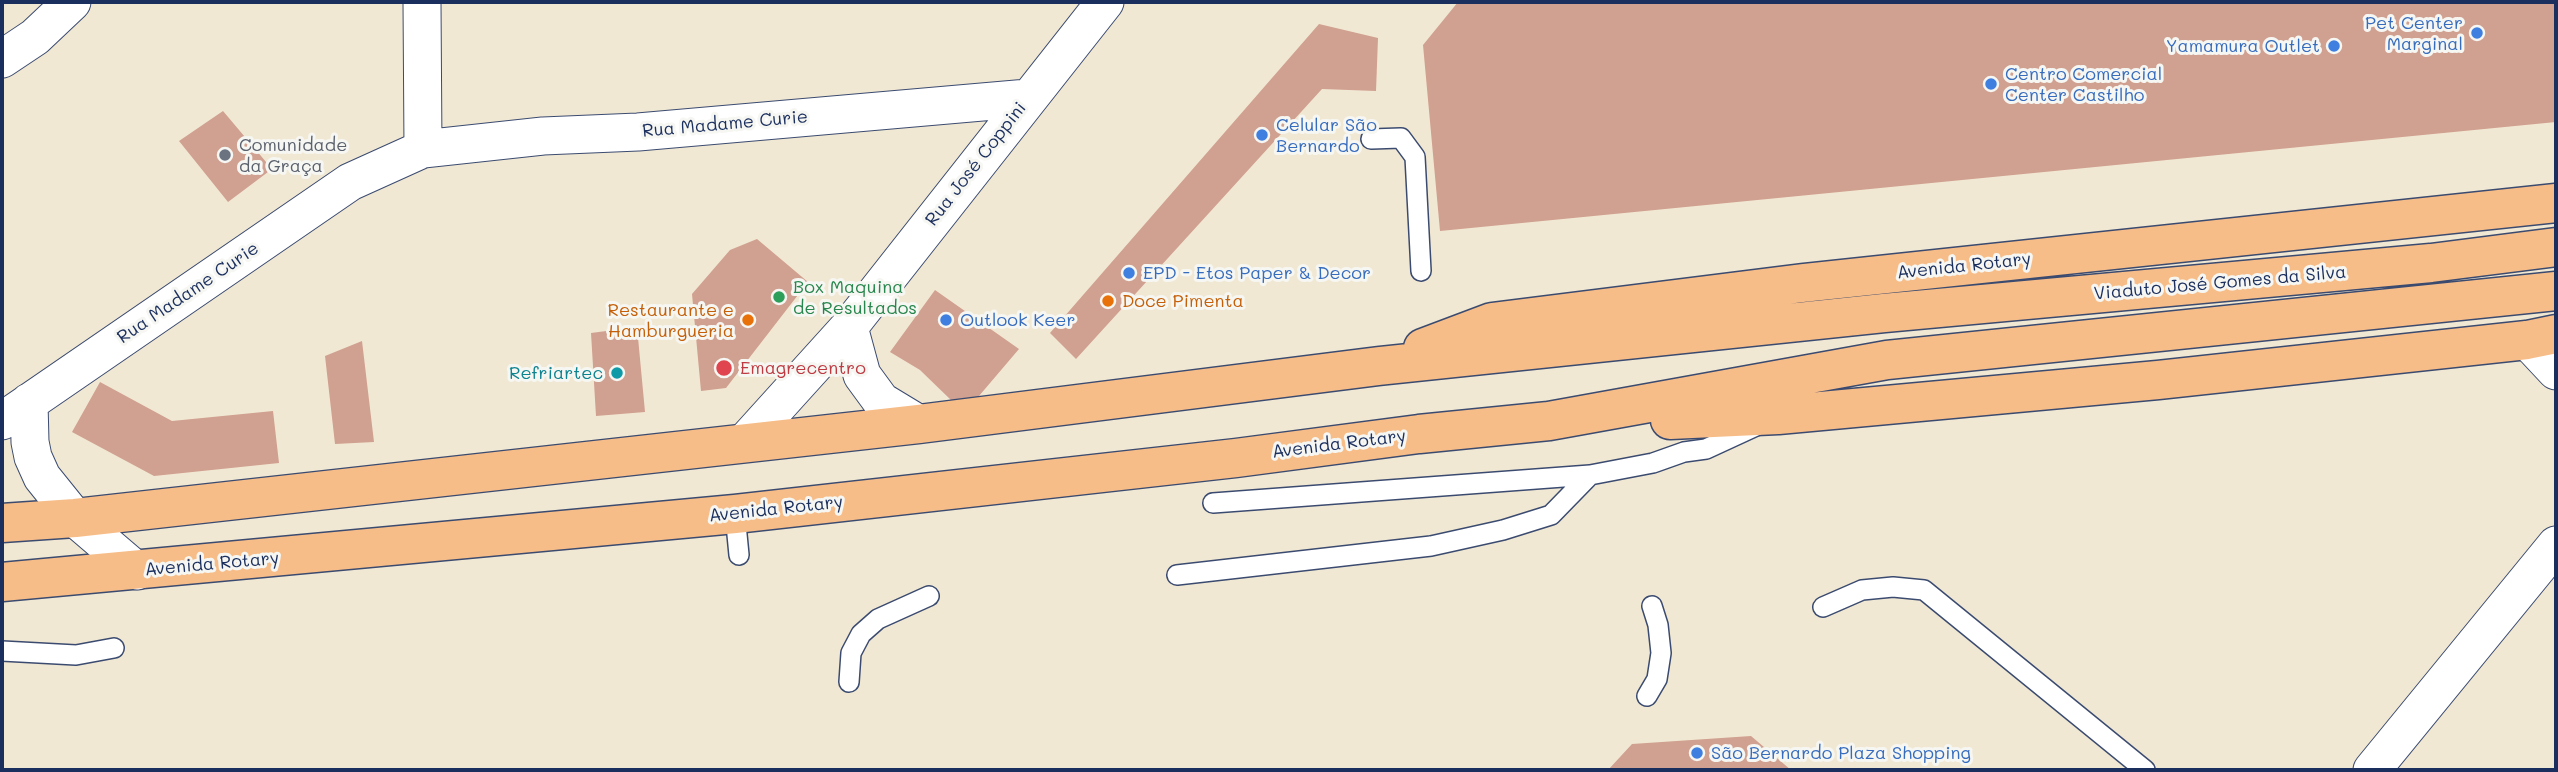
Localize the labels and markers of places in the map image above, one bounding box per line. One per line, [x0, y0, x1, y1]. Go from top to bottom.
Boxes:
place label: Pet Center Marginal [2365, 12, 2463, 54]
marker: Pet Center Marginal [2469, 25, 2485, 41]
place label: Yamamura Outlet [2166, 35, 2320, 57]
marker: Yamamura Outlet [2326, 38, 2342, 54]
place label: Centro Comercial Center Castilho [2005, 63, 2162, 106]
marker: Centro Comercial Center Castilho [1983, 76, 1999, 92]
place label: Celular São Bernardo [1276, 114, 1377, 156]
marker: Celular São Bernardo [1254, 127, 1270, 143]
place label: Comunidade da Graça [239, 134, 347, 176]
marker: Comunidade da Graça [217, 147, 233, 163]
place label: EPD - Etos Paper & Decor [1143, 262, 1371, 284]
marker: EPD - Etos Paper & Decor [1121, 265, 1137, 281]
place label: Box Maquina de Resultados [793, 276, 917, 318]
marker: Box Maquina de Resultados [771, 289, 787, 305]
place label: Doce Pimenta [1122, 290, 1244, 312]
marker: Doce Pimenta [1100, 293, 1116, 309]
place label: Restaurante e Hamburgueria [607, 299, 734, 342]
place label: Outlook Keer [960, 309, 1075, 331]
marker: Restaurante e Hamburgueria [740, 312, 756, 328]
marker: Outlook Keer [938, 312, 954, 328]
place label: Emagrecentro [740, 357, 866, 379]
marker: Emagrecentro [714, 358, 734, 378]
place label: Refriartec [509, 362, 603, 384]
marker: Refriartec [609, 365, 625, 381]
place label: São Bernardo Plaza Shopping [1711, 742, 1971, 764]
marker: São Bernardo Plaza Shopping [1689, 745, 1705, 761]

